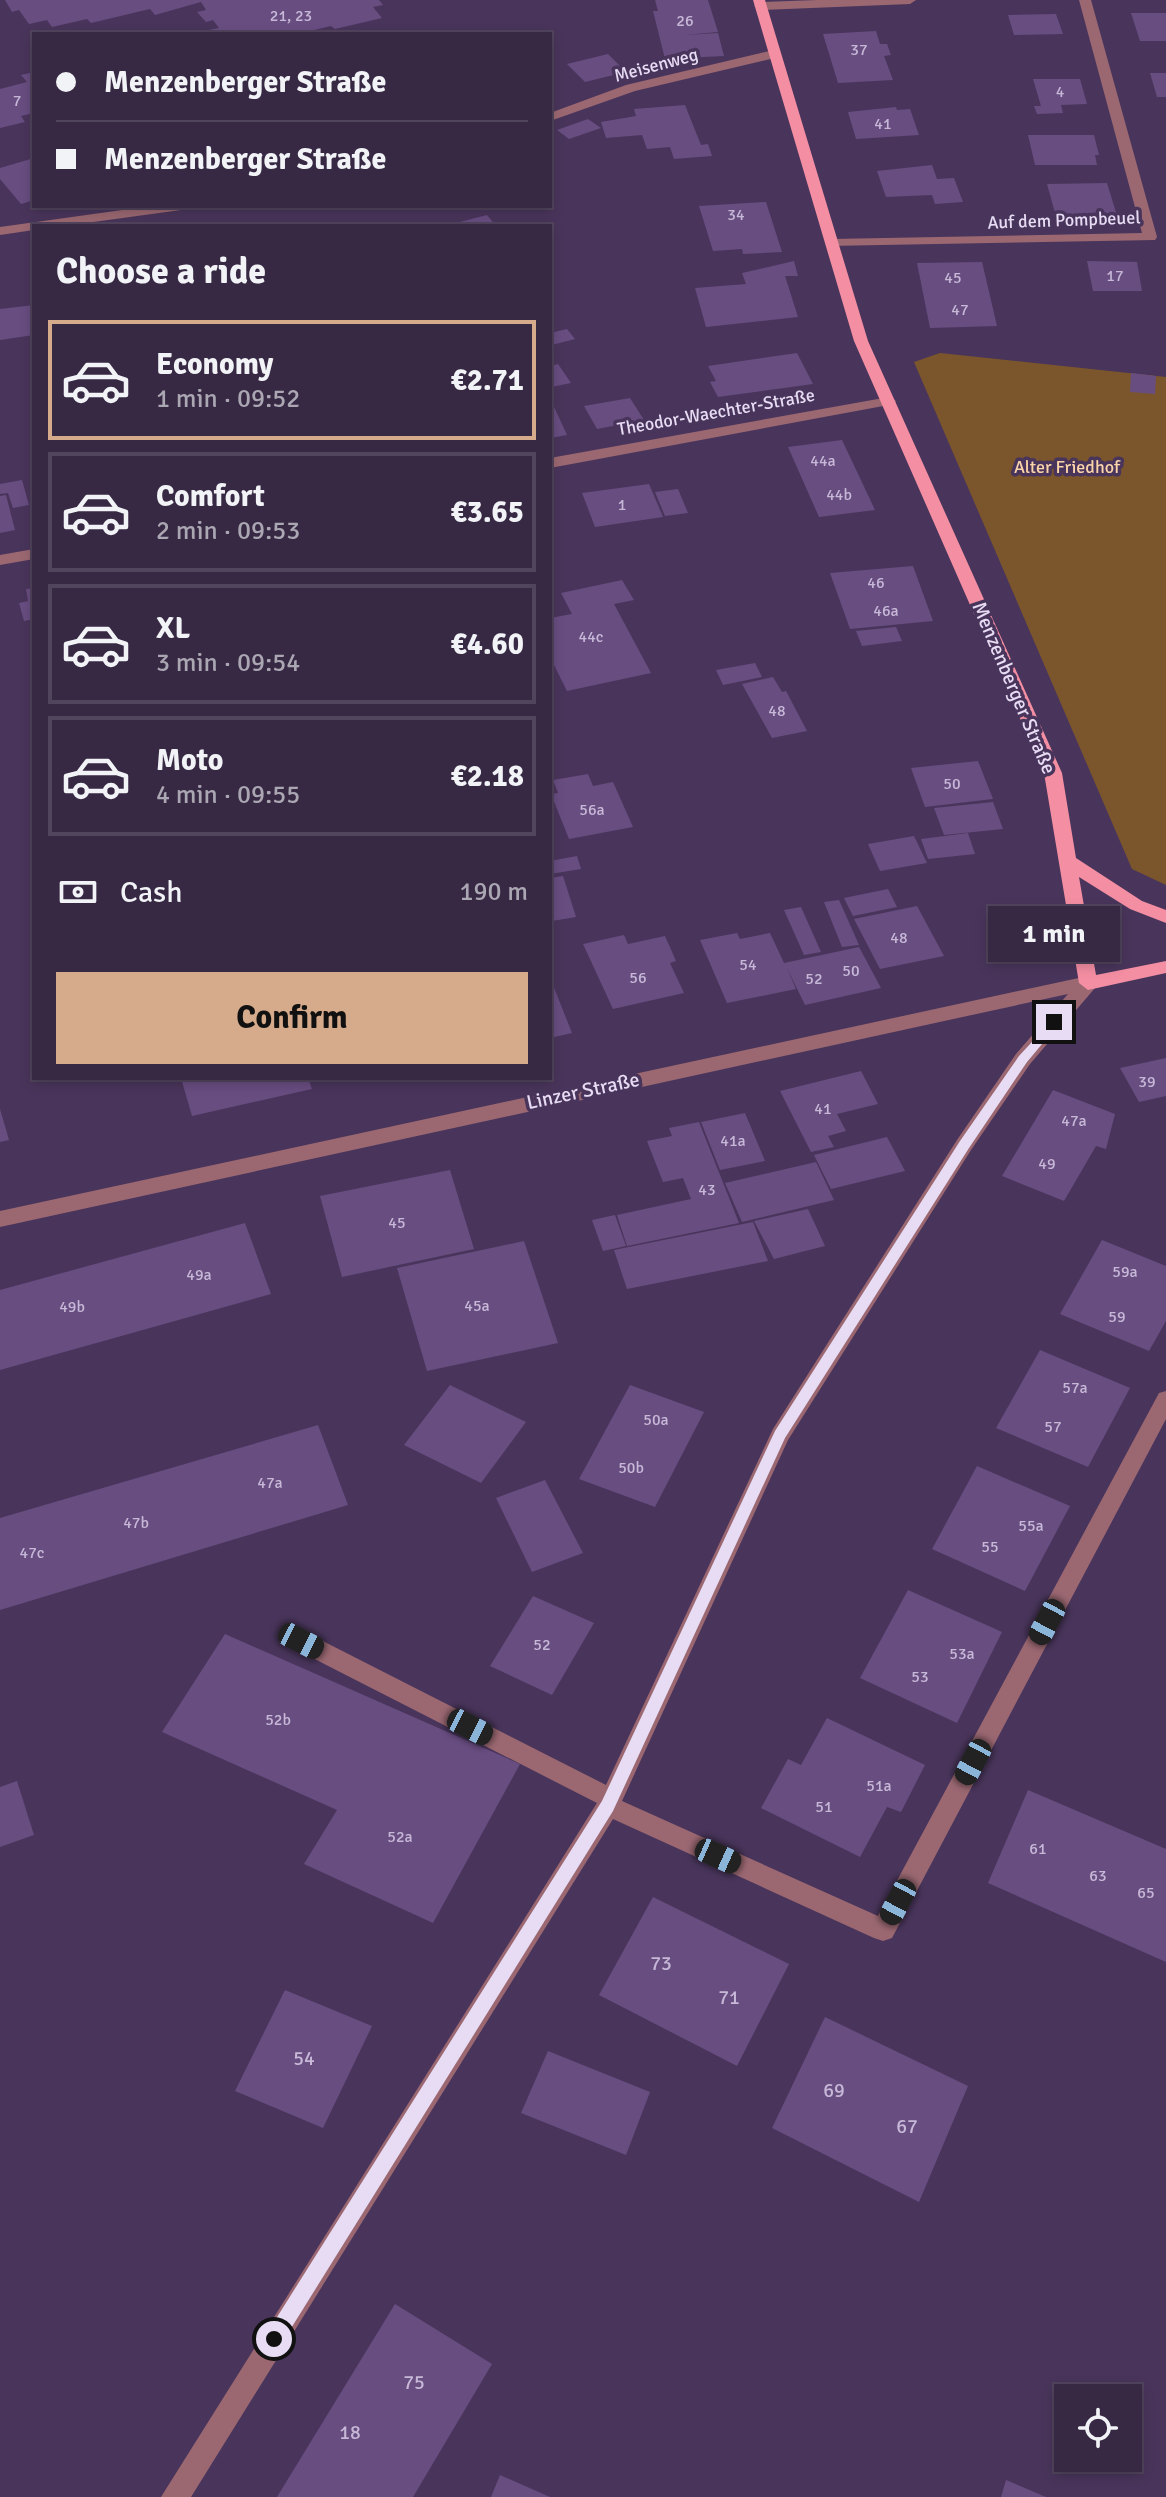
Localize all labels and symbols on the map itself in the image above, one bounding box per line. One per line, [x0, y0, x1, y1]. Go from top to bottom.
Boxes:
house number: 21, 23 [270, 6, 312, 26]
house number: 26 [676, 11, 694, 31]
house number: 37 [850, 40, 868, 60]
street label: Meisenweg [612, 43, 700, 87]
house number: 4 [1056, 82, 1065, 102]
house number: 7 [13, 91, 21, 111]
house number: 41 [874, 114, 892, 134]
house number: 34 [727, 205, 745, 225]
street label: Auf dem Pompbeuel [987, 206, 1141, 234]
house number: 17 [1106, 266, 1124, 286]
house number: 45 [944, 268, 962, 288]
house number: 47 [951, 300, 969, 320]
street label: Theodor-Waechter-Straße [616, 384, 816, 440]
house number: 44a [810, 451, 836, 471]
park label: Alter Friedhof [1014, 456, 1121, 478]
house number: 44b [826, 485, 852, 505]
house number: 1 [618, 495, 626, 515]
house number: 46 [867, 573, 885, 593]
street label: Menzenberger Straße [966, 598, 1062, 778]
house number: 46a [873, 601, 899, 621]
house number: 44c [579, 627, 603, 647]
house number: 48 [768, 701, 786, 721]
house number: 50 [943, 774, 961, 794]
house number: 56a [579, 800, 605, 820]
callout: 1 min [988, 906, 1120, 962]
house number: 48 [890, 928, 908, 948]
house number: 54 [739, 955, 757, 975]
house number: 50 [842, 961, 860, 981]
house number: 56 [629, 968, 647, 988]
house number: 52 [805, 969, 823, 989]
route end [1036, 1004, 1072, 1040]
street label: Linzer Straße [524, 1067, 642, 1115]
house number: 39 [1138, 1072, 1156, 1092]
house number: 41 [814, 1099, 832, 1119]
house number: 47a [1061, 1111, 1087, 1131]
house number: 41a [720, 1131, 746, 1151]
house number: 49 [1038, 1154, 1056, 1174]
house number: 43 [698, 1180, 716, 1200]
house number: 45 [388, 1213, 406, 1233]
house number: 59a [1112, 1262, 1138, 1282]
house number: 49a [186, 1265, 212, 1285]
house number: 45a [464, 1296, 490, 1316]
house number: 49b [59, 1297, 85, 1317]
house number: 59 [1108, 1307, 1126, 1327]
house number: 57a [1062, 1378, 1088, 1398]
house number: 50a [643, 1410, 669, 1430]
house number: 57 [1044, 1417, 1062, 1437]
house number: 50b [618, 1458, 644, 1478]
house number: 47a [257, 1473, 283, 1493]
house number: 47b [123, 1513, 149, 1533]
house number: 55a [1018, 1516, 1044, 1536]
house number: 55 [981, 1537, 999, 1557]
house number: 47c [20, 1543, 44, 1563]
car [1025, 1595, 1069, 1649]
car [274, 1619, 328, 1663]
house number: 52 [533, 1635, 551, 1655]
house number: 53a [949, 1644, 975, 1664]
house number: 53 [911, 1667, 929, 1687]
car [443, 1705, 497, 1749]
house number: 52b [265, 1710, 291, 1730]
car [951, 1735, 995, 1789]
house number: 51a [866, 1776, 892, 1796]
house number: 51 [815, 1797, 833, 1817]
house number: 52a [387, 1827, 413, 1847]
car [691, 1835, 745, 1877]
house number: 61 [1029, 1839, 1047, 1859]
house number: 63 [1089, 1866, 1107, 1886]
car [876, 1875, 920, 1929]
house number: 65 [1137, 1883, 1155, 1903]
house number: 73 [650, 1951, 672, 1976]
house number: 71 [718, 1985, 740, 2010]
house number: 54 [293, 2046, 315, 2071]
house number: 69 [823, 2078, 845, 2103]
house number: 67 [896, 2114, 918, 2139]
route start [256, 2321, 292, 2357]
house number: 75 [403, 2370, 425, 2395]
house number: 18 [339, 2420, 361, 2445]

